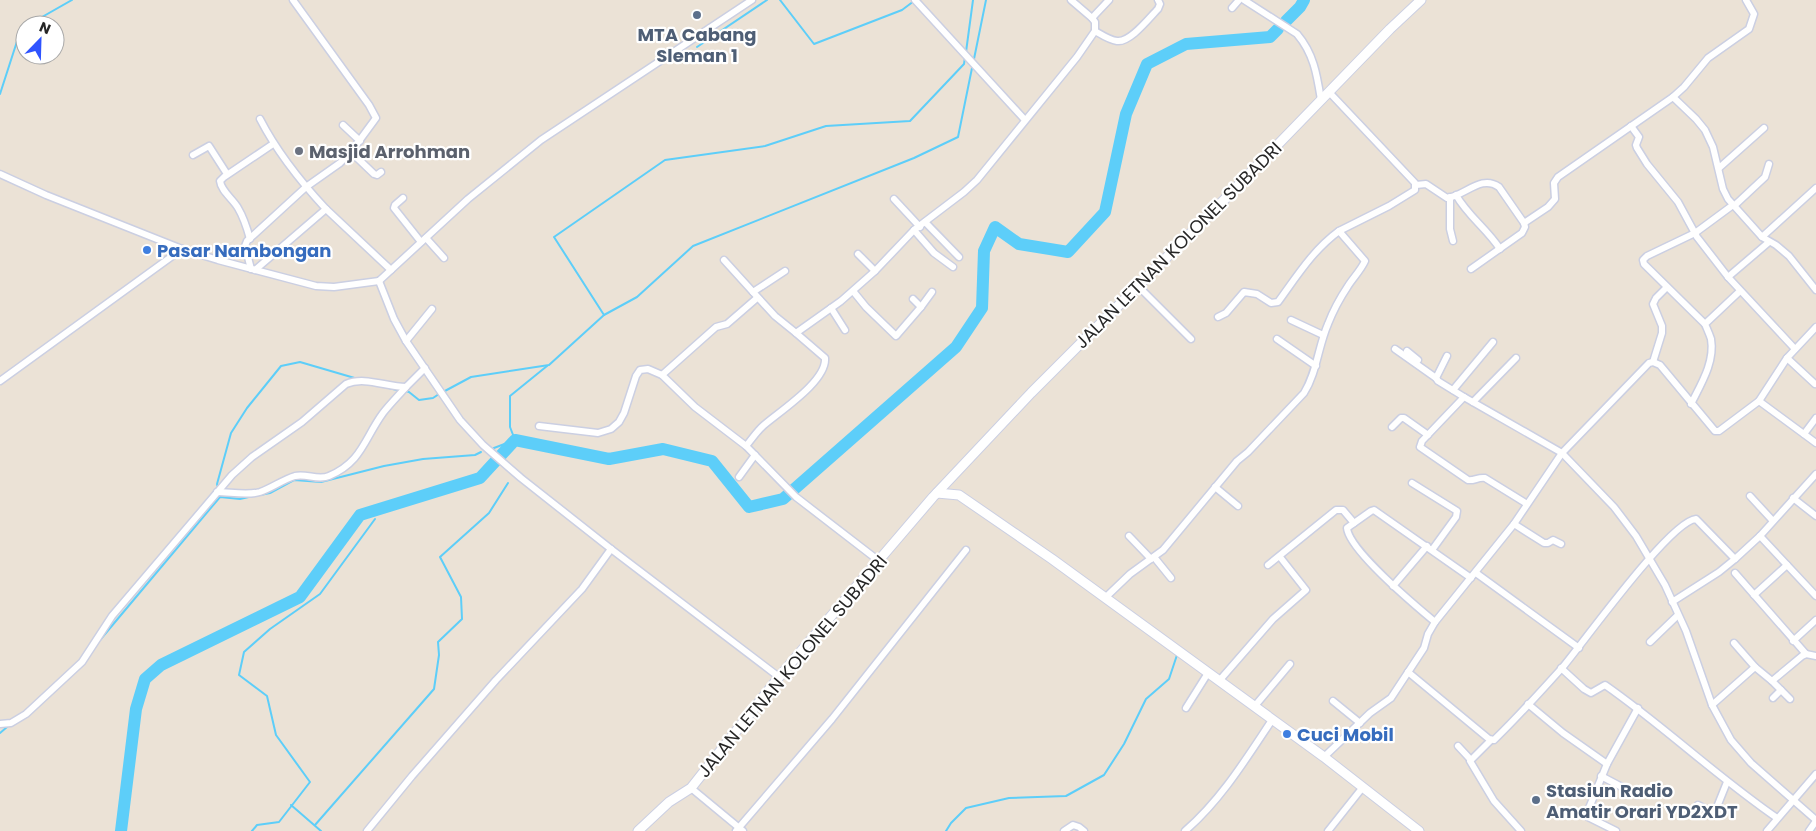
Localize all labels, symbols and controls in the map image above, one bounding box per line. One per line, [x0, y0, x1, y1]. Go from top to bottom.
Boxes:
marker: MTA Cabang Sleman 1 [691, 9, 703, 21]
north arrow [15, 15, 65, 65]
text: N [36, 17, 54, 39]
place label: MTA Cabang Sleman 1 [638, 22, 756, 68]
street label: JALAN LETNAN KOLONEL SUBADRI [1069, 136, 1287, 354]
place label: Masjid Arrohman [309, 139, 470, 164]
marker: Masjid Arrohman [293, 145, 305, 157]
place label: Pasar Nambongan [157, 238, 331, 263]
marker: Pasar Nambongan [141, 244, 153, 256]
street label: JALAN LETNAN KOLONEL SUBADRI [691, 549, 893, 783]
place label: Cuci Mobil [1297, 722, 1394, 747]
marker: Cuci Mobil [1281, 728, 1293, 740]
place label: Stasiun Radio Amatir Orari YD2XDT [1546, 778, 1738, 824]
marker: Stasiun Radio Amatir Orari YD2XDT [1530, 794, 1542, 806]

